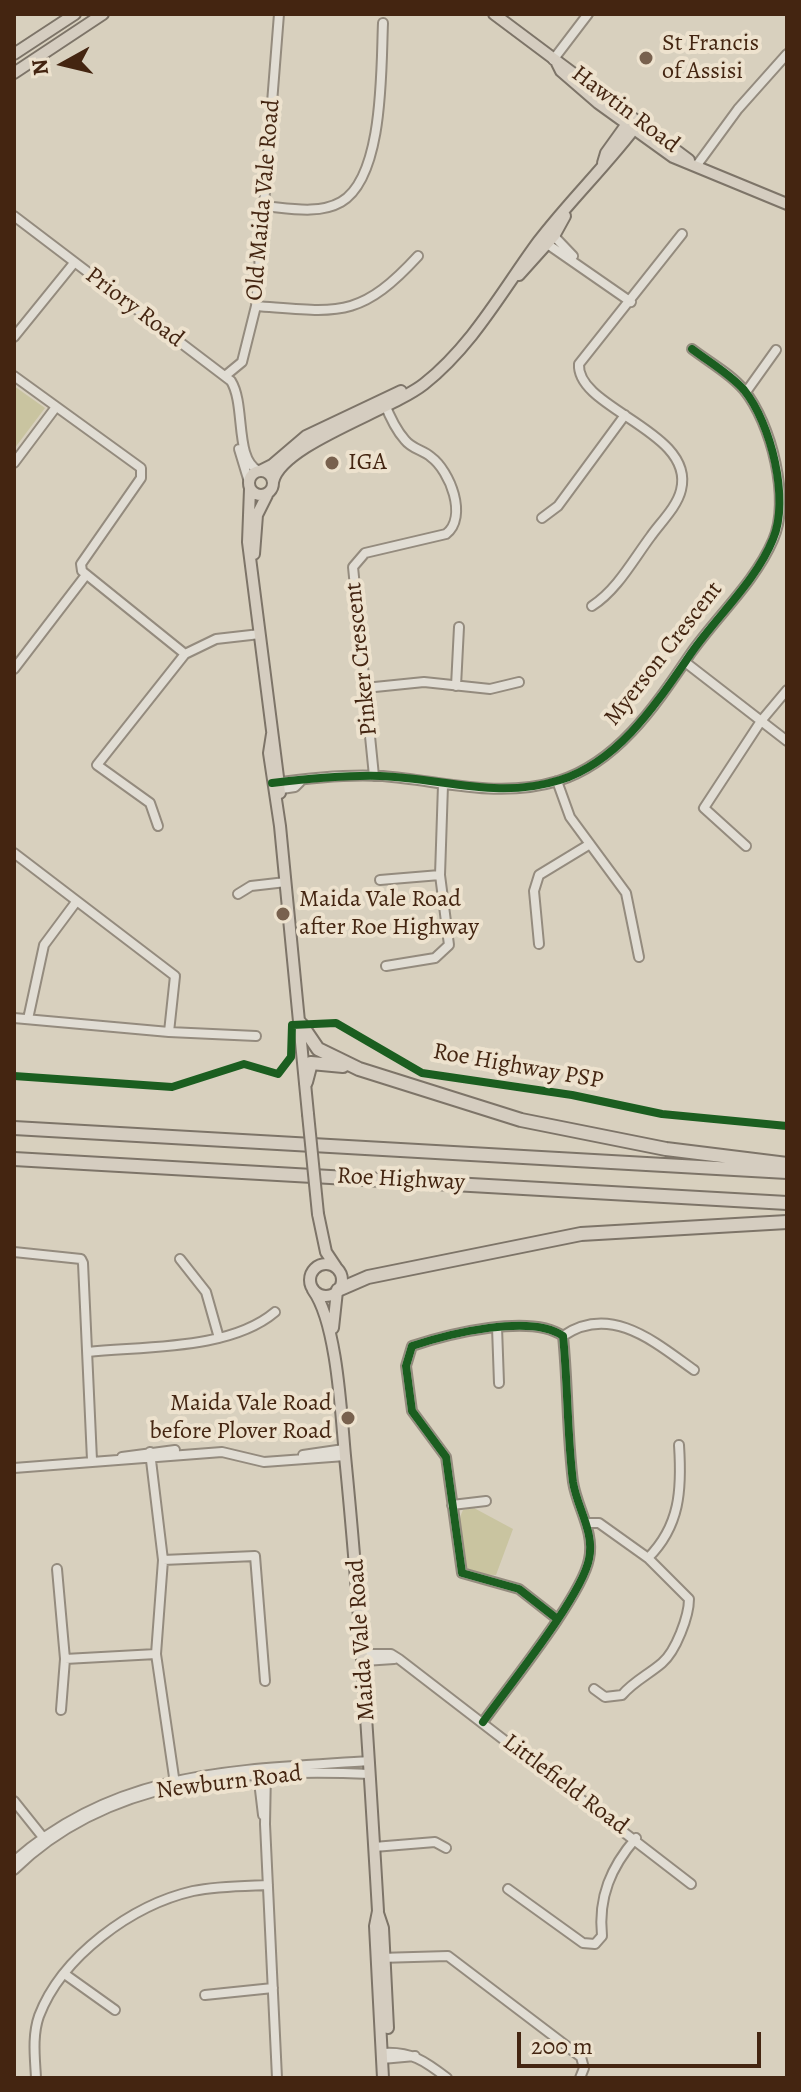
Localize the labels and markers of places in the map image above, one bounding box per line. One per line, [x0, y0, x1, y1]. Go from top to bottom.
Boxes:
place label: St Francis of Assisi [662, 30, 759, 86]
marker: St Francis of Assisi [637, 49, 655, 67]
place label: IGA [348, 449, 387, 477]
marker: IGA [323, 454, 341, 472]
place label: Maida Vale Road after Roe Highway [299, 886, 479, 942]
marker: Maida Vale Road after Roe Highway [274, 905, 292, 923]
place label: Maida Vale Road before Plover Road [150, 1390, 332, 1446]
marker: Maida Vale Road before Plover Road [339, 1409, 357, 1427]

